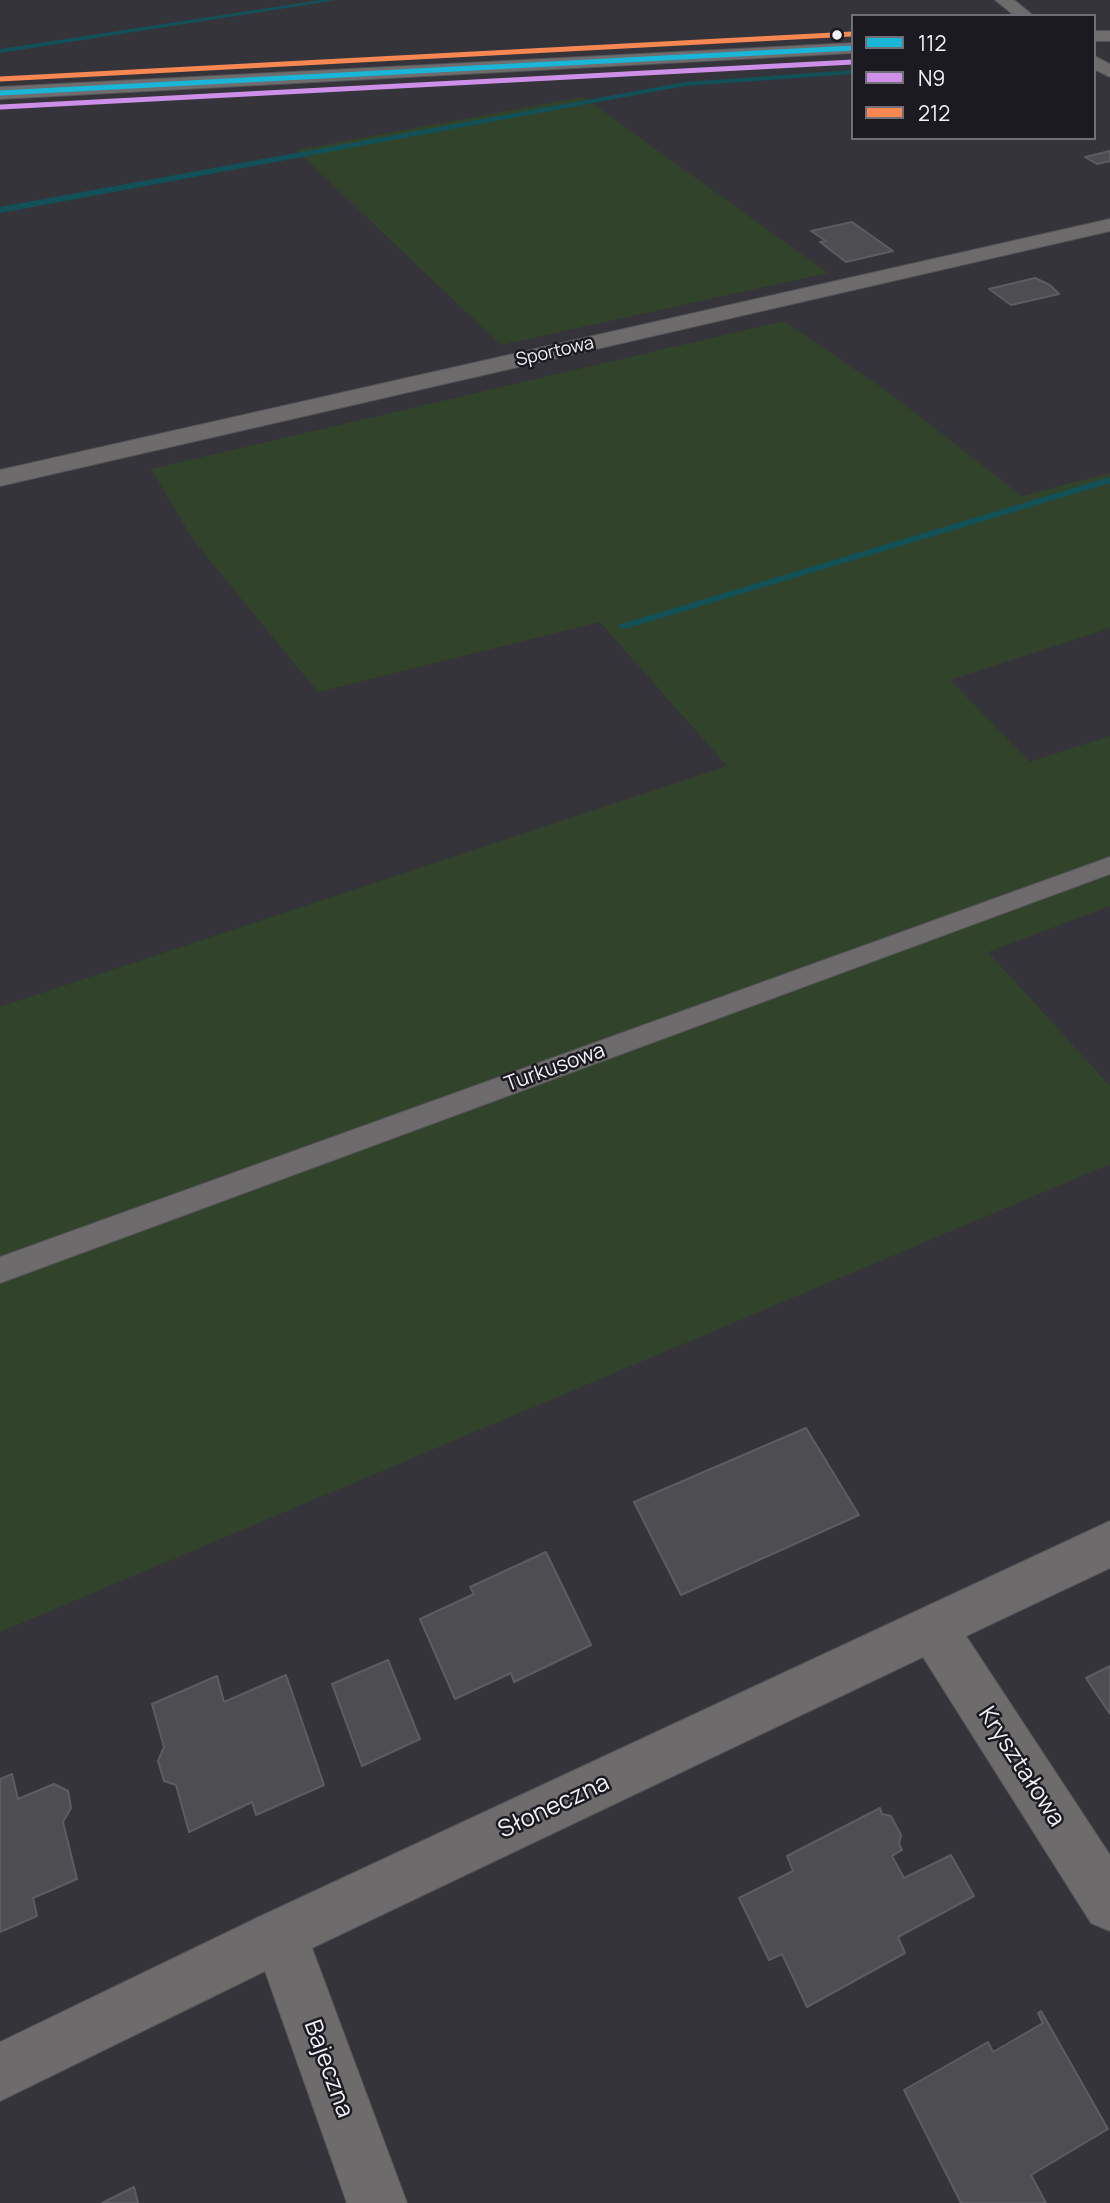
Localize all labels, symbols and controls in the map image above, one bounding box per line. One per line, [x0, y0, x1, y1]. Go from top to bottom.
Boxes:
legend [851, 14, 1096, 140]
unlabelled marker [830, 28, 844, 42]
text: 112 [918, 29, 946, 57]
text: N9 [918, 64, 945, 92]
text: 212 [918, 99, 950, 127]
street label: Sportowa [514, 333, 596, 371]
street label: Turkusowa [502, 1038, 608, 1098]
street label: Kryształowa [972, 1702, 1070, 1832]
street label: Słoneczna [494, 1769, 614, 1845]
street label: Bajeczna [297, 2016, 359, 2122]

